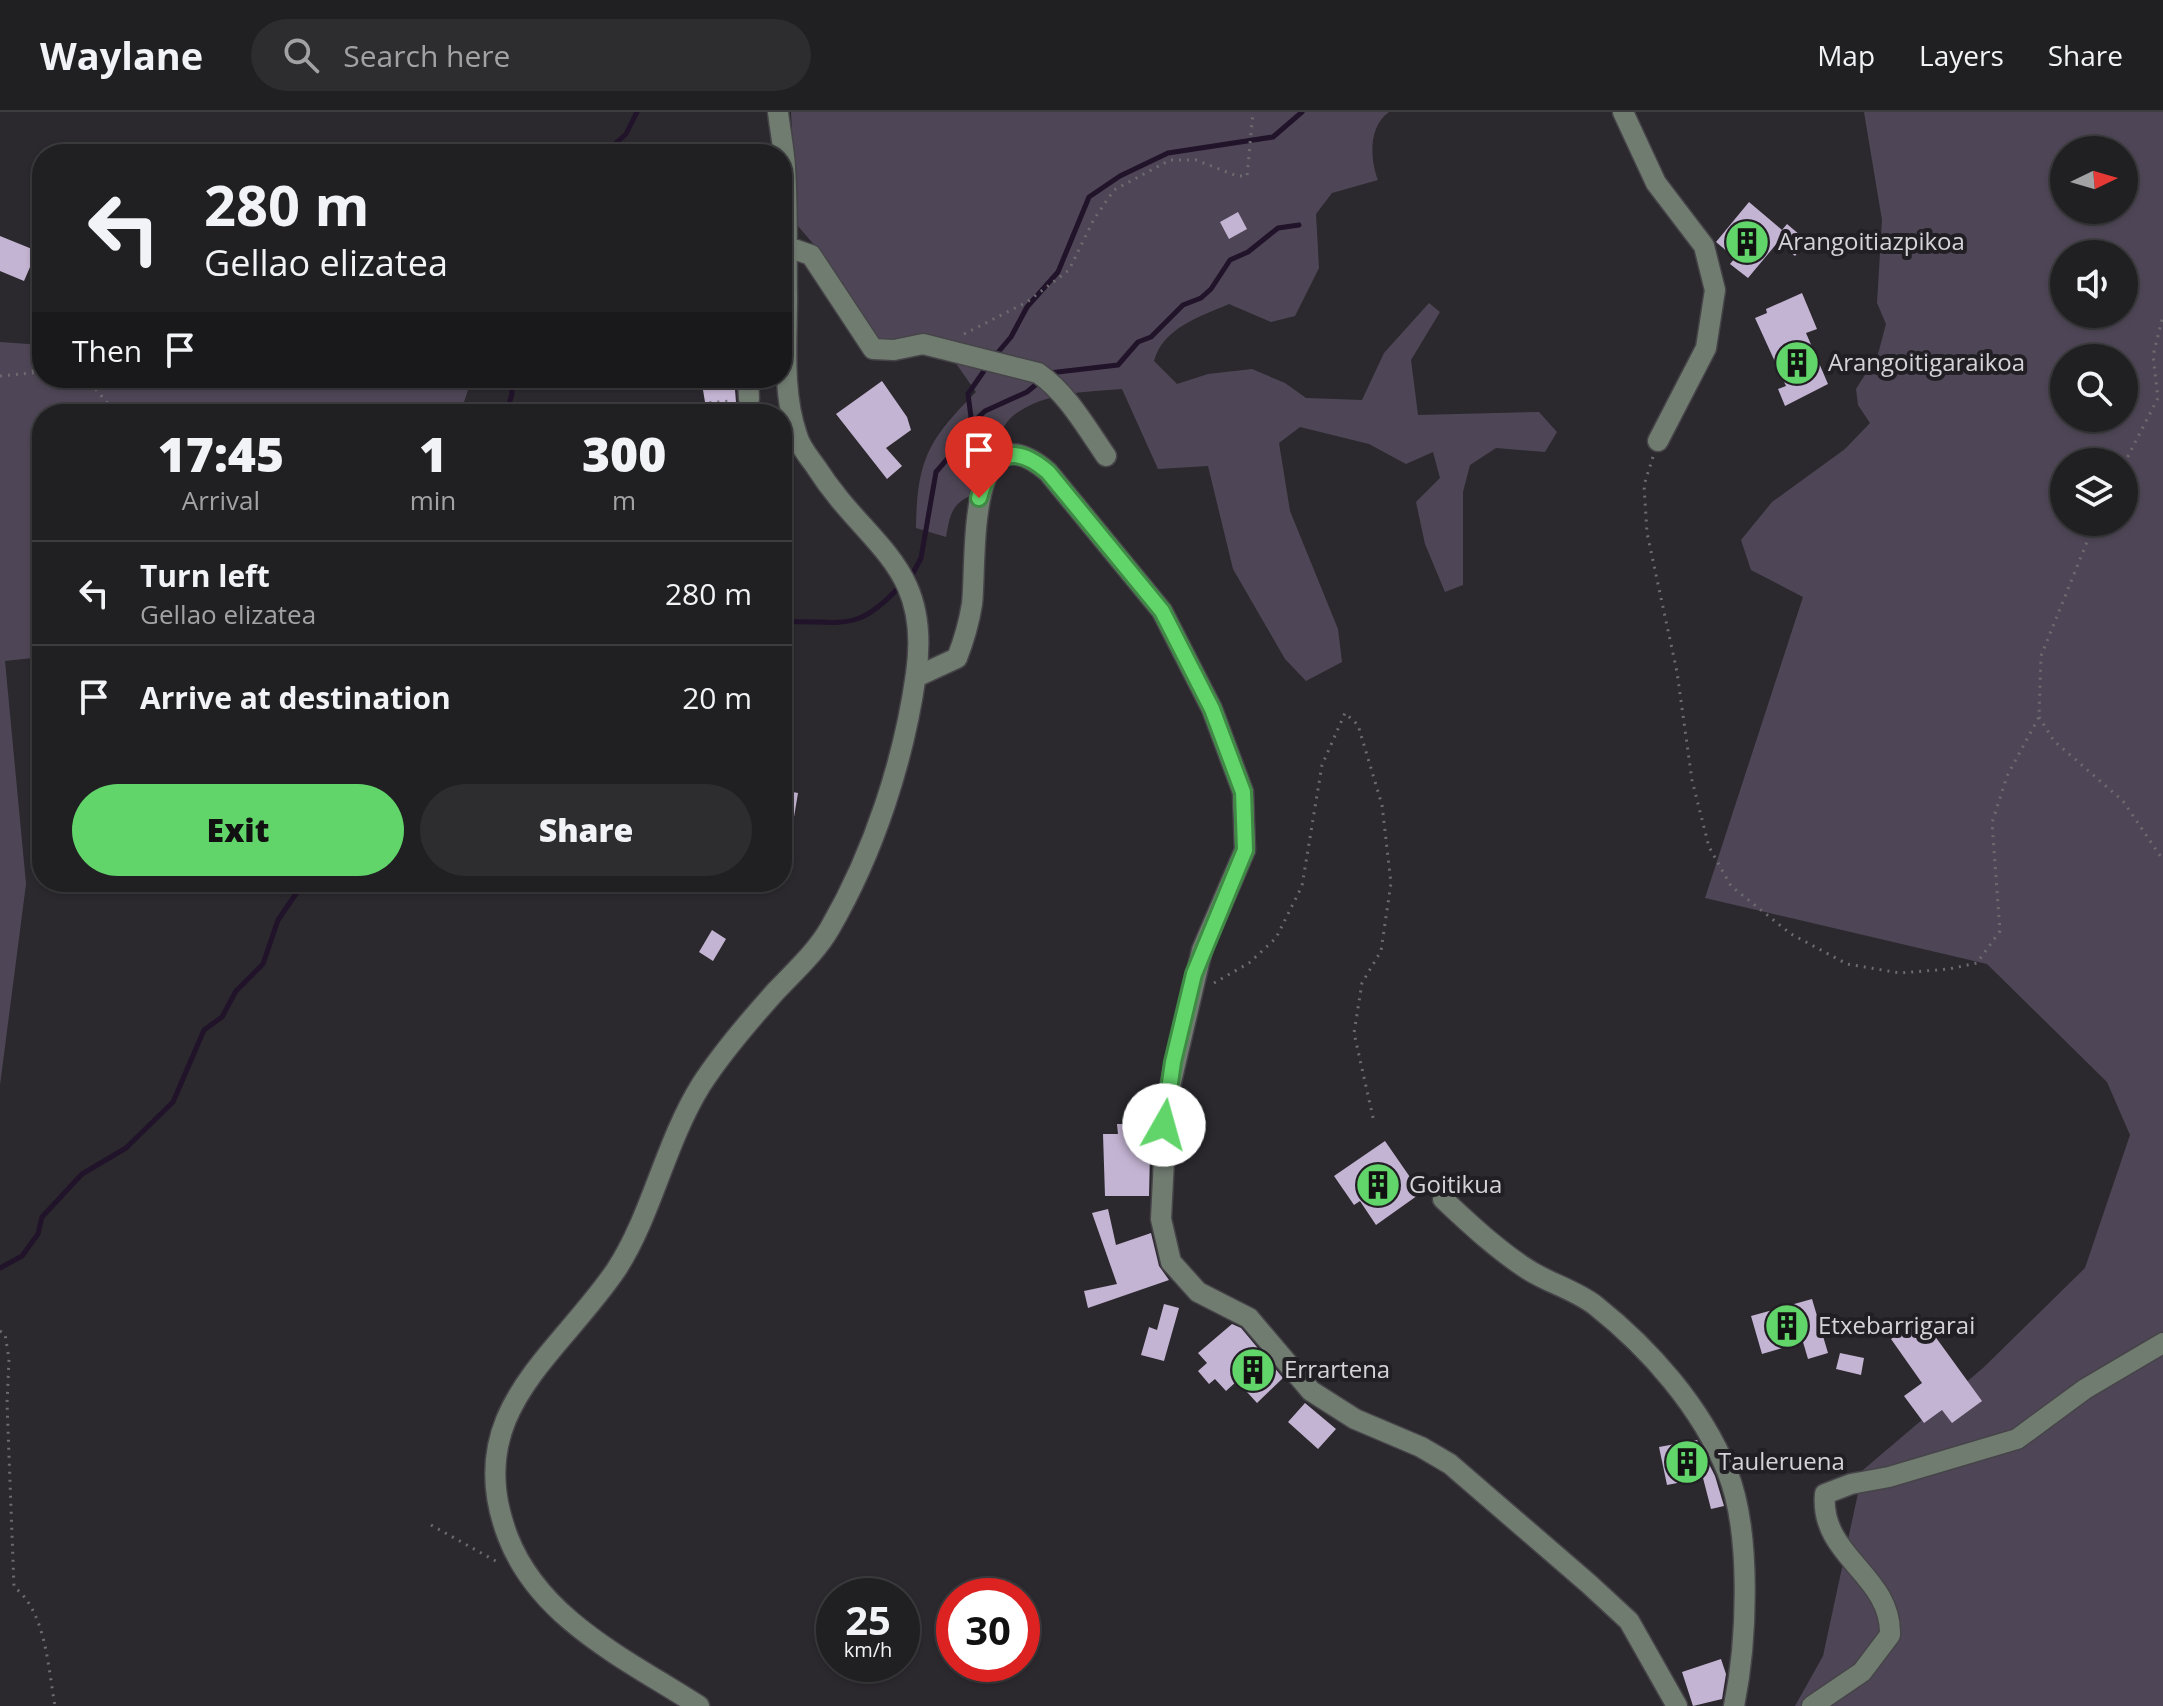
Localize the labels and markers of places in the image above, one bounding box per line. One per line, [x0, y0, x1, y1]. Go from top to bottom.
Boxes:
building icon: Arangoitiazpikoa [1723, 218, 1771, 266]
place label: Arangoitiazpikoa [1778, 224, 1965, 257]
building icon: Arangoitigaraikoa [1773, 339, 1821, 387]
place label: Arangoitigaraikoa [1828, 345, 2025, 378]
pin [945, 416, 1013, 498]
building icon: Goitikua [1354, 1161, 1402, 1209]
place label: Goitikua [1409, 1167, 1502, 1200]
building icon: Etxebarrigarai [1763, 1302, 1811, 1350]
place label: Etxebarrigarai [1818, 1308, 1975, 1341]
building icon: Errartena [1229, 1346, 1277, 1394]
place label: Errartena [1284, 1352, 1390, 1385]
building icon: Tauleruena [1663, 1438, 1711, 1486]
place label: Tauleruena [1718, 1444, 1845, 1477]

